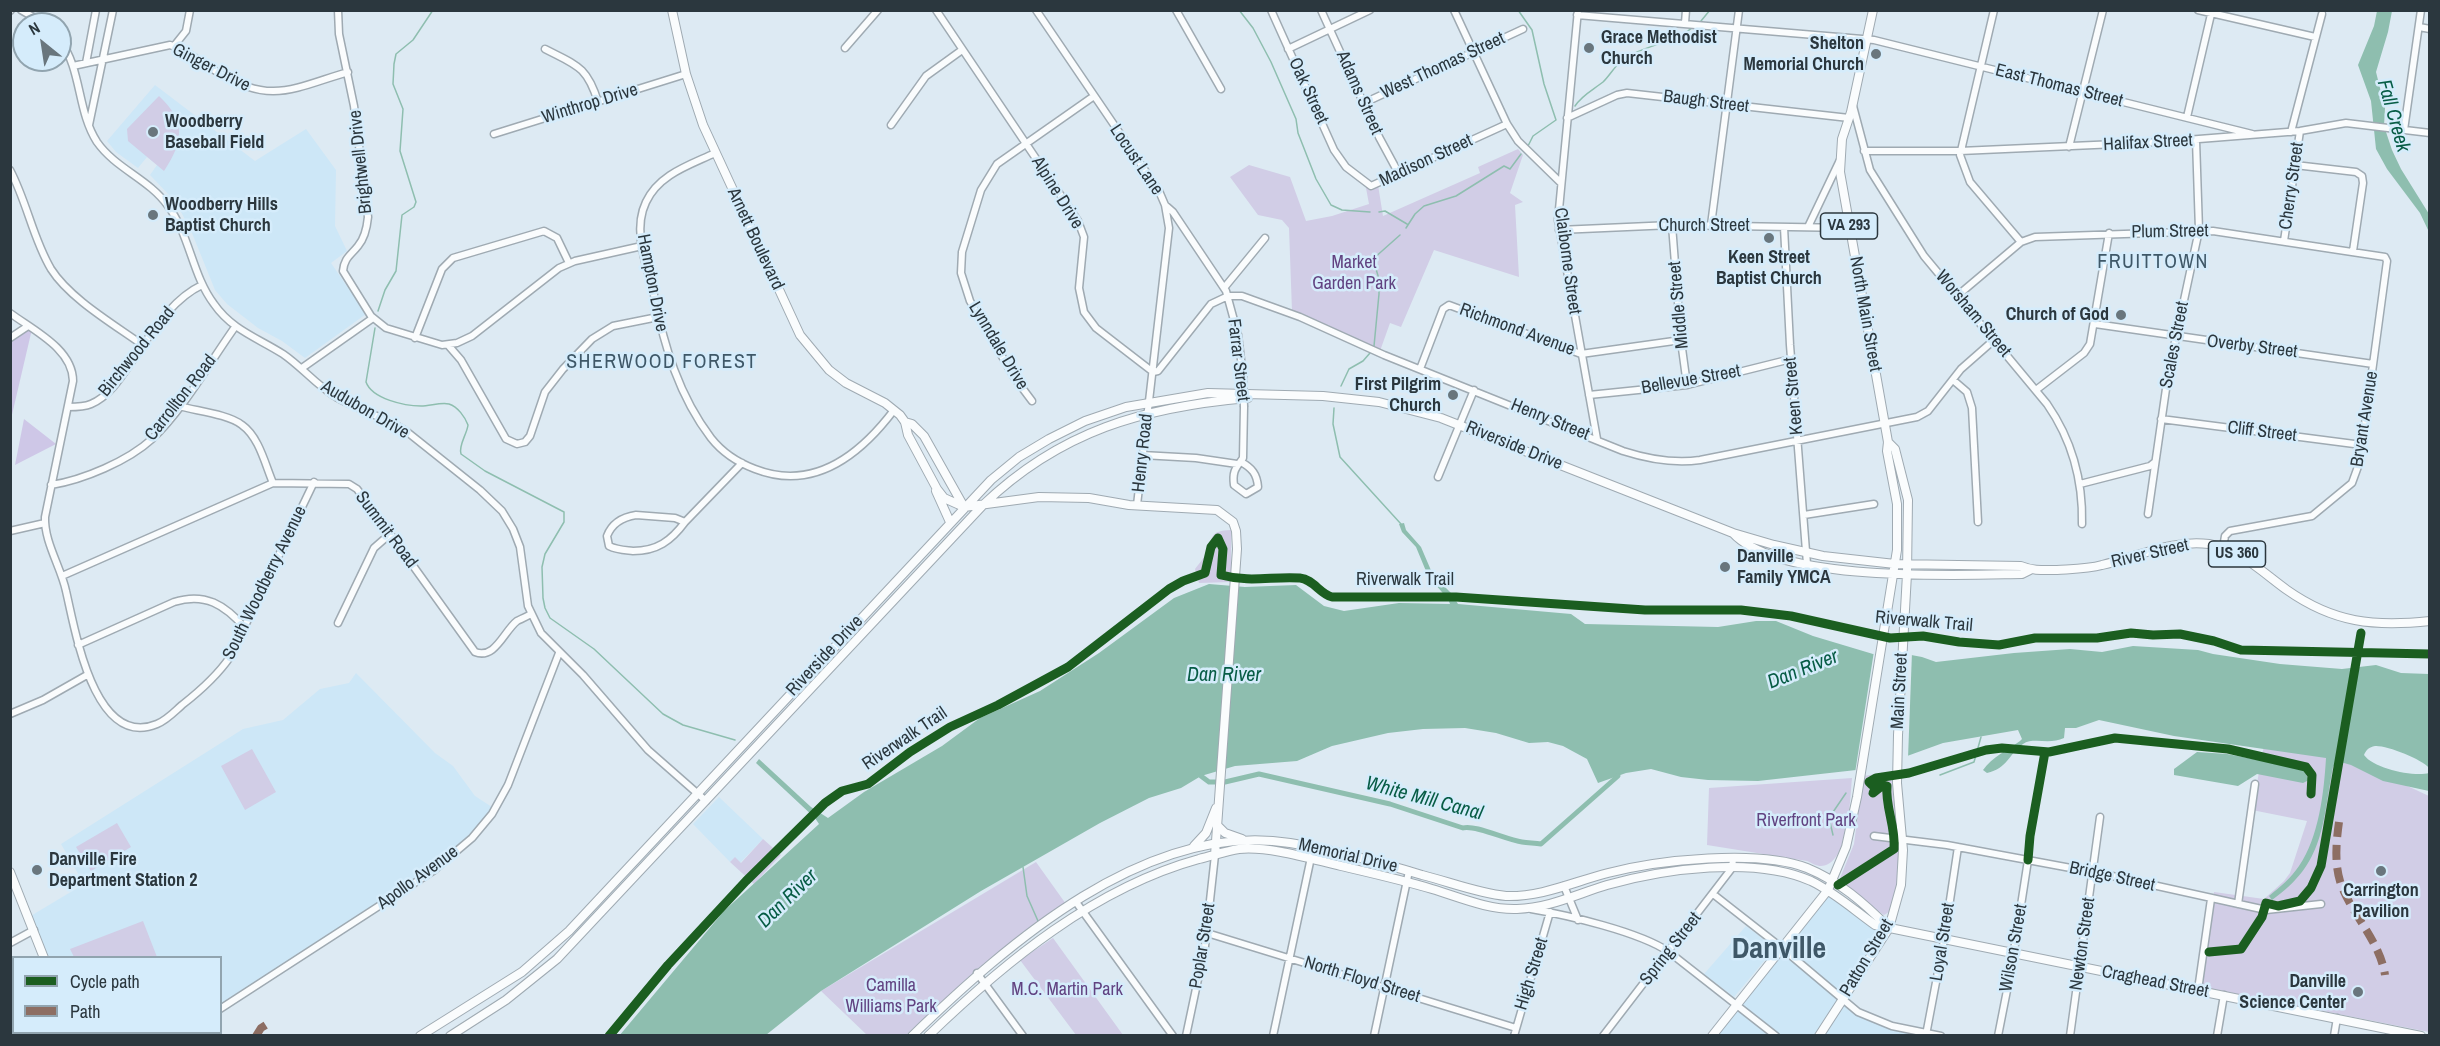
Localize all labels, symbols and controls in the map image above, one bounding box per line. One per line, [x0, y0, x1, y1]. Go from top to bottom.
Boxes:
north arrow [12, 12, 72, 72]
text: N [24, 16, 44, 40]
place label: Grace Methodist Church [1601, 27, 1717, 70]
street label: West Thomas Street [1378, 28, 1508, 104]
place label: Shelton Memorial Church [1743, 33, 1864, 76]
street label: Ginger Drive [168, 39, 254, 97]
marker: Grace Methodist Church [1582, 41, 1596, 55]
marker: Shelton Memorial Church [1869, 47, 1883, 61]
street label: Adams Street [1331, 48, 1387, 138]
street label: Oak Street [1283, 54, 1333, 128]
street label: East Thomas Street [1993, 60, 2125, 112]
water label: Fall Creek [2371, 77, 2415, 155]
street label: Winthrop Drive [539, 79, 641, 129]
street label: Baugh Street [1662, 86, 1750, 118]
street label: Brightwell Drive [345, 109, 377, 215]
place label: Woodberry Baseball Field [165, 111, 264, 154]
street label: Locust Lane [1105, 121, 1167, 199]
marker: Woodberry Baseball Field [146, 125, 160, 139]
street label: Madison Street [1376, 130, 1476, 192]
street label: Halifax Street [2103, 130, 2193, 156]
street label: Cherry Street [2275, 141, 2309, 231]
street label: Alpine Drive [1026, 153, 1088, 233]
street label: Arnett Boulevard [722, 185, 788, 293]
place label: Woodberry Hills Baptist Church [165, 194, 278, 236]
street label: Claiborne Street [1549, 206, 1585, 316]
marker: Woodberry Hills Baptist Church [146, 208, 160, 222]
road number: VA 293 [1820, 213, 1878, 239]
street label: Church Street [1658, 215, 1750, 237]
street label: Plum Street [2131, 221, 2209, 243]
marker: Keen Street Baptist Church [1762, 231, 1776, 245]
street label: Hampton Drive [632, 232, 672, 334]
place label: Keen Street Baptist Church [1716, 247, 1822, 290]
district label: FRUITTOWN [2097, 251, 2209, 275]
park label: Market Garden Park [1312, 252, 1396, 294]
street label: North Main Street [1844, 255, 1886, 373]
street label: Middle Street [1664, 260, 1694, 350]
street label: Worsham Street [1931, 266, 2015, 362]
street label: Lynndale Drive [963, 298, 1033, 394]
street label: Richmond Avenue [1456, 299, 1578, 361]
street label: Scales Street [2156, 300, 2194, 390]
street label: Birchwood Road [94, 303, 180, 401]
place label: Church of God [2006, 304, 2109, 326]
marker: Church of God [2114, 308, 2128, 322]
street label: Farrar Street [1222, 318, 1254, 402]
street label: Overby Street [2205, 331, 2299, 363]
street label: Carrollton Road [141, 351, 221, 445]
district label: SHERWOOD FOREST [566, 351, 758, 375]
street label: Keen Street [1780, 356, 1808, 436]
street label: Bellevue Street [1640, 361, 1742, 399]
street label: Bryant Avenue [2347, 370, 2383, 468]
place label: First Pilgrim Church [1355, 374, 1441, 416]
street label: Audubon Drive [317, 376, 413, 444]
marker: First Pilgrim Church [1446, 388, 1460, 402]
street label: Henry Street [1508, 394, 1592, 446]
street label: Henry Road [1128, 413, 1158, 493]
street label: Riverside Drive [1462, 417, 1566, 475]
street label: Cliff Street [2226, 417, 2298, 447]
street label: Summit Road [350, 487, 422, 573]
street label: South Woodberry Avenue [218, 503, 312, 663]
street label: River Street [2109, 535, 2191, 573]
road number: US 360 [2208, 541, 2266, 567]
place label: Danville Family YMCA [1737, 546, 1831, 588]
marker: Danville Family YMCA [1718, 560, 1732, 574]
street label: Riverwalk Trail [1356, 569, 1454, 591]
street label: Riverwalk Trail [1874, 607, 1974, 637]
street label: Riverside Drive [782, 611, 868, 701]
water label: Dan River [1764, 645, 1842, 695]
street label: Main Street [1887, 652, 1913, 730]
water label: Dan River [1187, 664, 1261, 688]
street label: Riverwalk Trail [858, 703, 952, 775]
water label: White Mill Canal [1363, 772, 1485, 826]
park label: Riverfront Park [1756, 810, 1856, 832]
street label: Memorial Drive [1296, 834, 1400, 878]
street label: Apollo Avenue [373, 841, 463, 915]
place label: Danville Fire Department Station 2 [49, 849, 197, 892]
street label: Bridge Street [2067, 857, 2157, 897]
marker: Danville Fire Department Station 2 [30, 863, 44, 877]
marker: Carrington Pavilion [2374, 864, 2388, 878]
water label: Dan River [753, 865, 823, 933]
place label: Carrington Pavilion [2343, 880, 2419, 922]
street label: Newton Street [2066, 896, 2100, 992]
street label: Loyal Street [1926, 901, 1960, 983]
street label: Poplar Street [1186, 902, 1220, 990]
street label: Wilson Street [1996, 902, 2032, 994]
street label: Spring Street [1636, 908, 1706, 990]
street label: Patton Street [1836, 916, 1898, 1000]
district label: Danville [1732, 932, 1826, 968]
street label: High Street [1511, 935, 1553, 1013]
street label: North Floyd Street [1302, 952, 1422, 1008]
legend [12, 956, 222, 1034]
street label: Craghead Street [2100, 961, 2210, 1003]
text: Cycle path [70, 969, 140, 994]
place label: Danville Science Center [2239, 971, 2346, 1014]
park label: Camilla Williams Park [845, 975, 937, 1018]
park label: M.C. Martin Park [1011, 979, 1123, 1001]
marker: Danville Science Center [2351, 985, 2365, 999]
text: Path [70, 999, 100, 1024]

